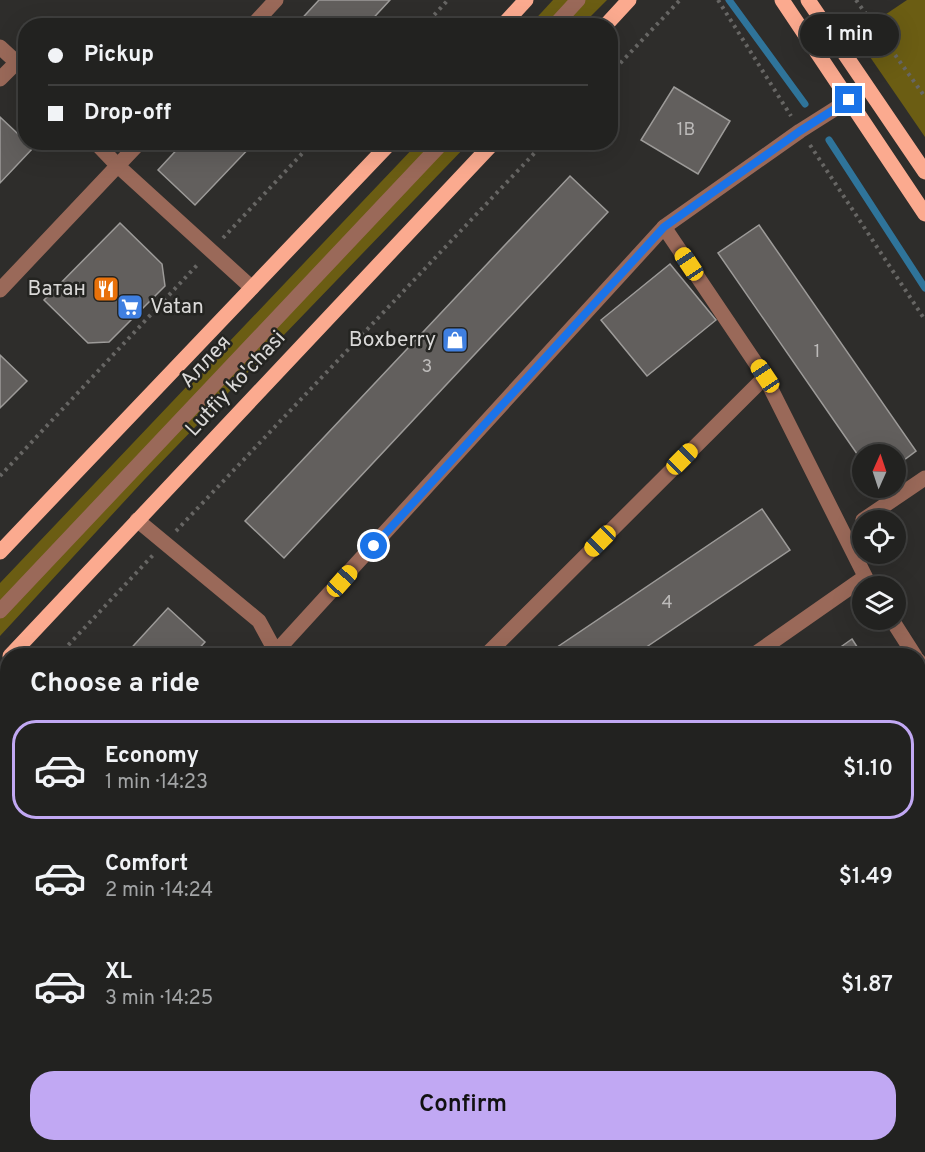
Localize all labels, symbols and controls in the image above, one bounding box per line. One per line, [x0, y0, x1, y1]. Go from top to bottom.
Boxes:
callout: 1 min [800, 13, 898, 55]
text: 1 min [826, 22, 873, 48]
text: Pickup [84, 42, 154, 69]
route end [835, 86, 862, 113]
text: Drop-off [84, 100, 171, 127]
house number: 1B [677, 119, 695, 142]
car [671, 244, 707, 284]
restaurant icon: Ватан [91, 274, 121, 304]
place label: Ватан [28, 276, 86, 303]
supermarket icon: Vatan [115, 292, 145, 322]
place label: Vatan [150, 294, 204, 321]
street label: Lutfiy ko'chasi [180, 325, 292, 443]
shop icon: Boxberry [440, 325, 470, 355]
place label: Boxberry [349, 327, 436, 354]
street label: Аллея [175, 330, 237, 394]
house number: 1 [814, 341, 820, 364]
house number: 3 [422, 356, 432, 379]
car [747, 356, 783, 396]
car [663, 440, 701, 478]
north arrow [852, 444, 906, 498]
map controls [852, 444, 906, 630]
button: locate [852, 510, 906, 564]
car [581, 522, 619, 560]
route start [360, 532, 387, 559]
car [323, 562, 361, 600]
button: layers [852, 576, 906, 630]
house number: 4 [661, 592, 673, 615]
text: Choose a ride [30, 667, 200, 701]
icon: car [33, 743, 87, 797]
text: Economy [105, 743, 199, 770]
text: $1.10 [843, 756, 893, 783]
text: 1 min · 14:23 [105, 770, 208, 796]
icon: car [33, 851, 87, 905]
text: Comfort [105, 851, 188, 878]
text: $1.49 [839, 864, 893, 891]
text: 2 min · 14:24 [105, 878, 213, 904]
icon: car [33, 959, 87, 1013]
text: XL [105, 959, 132, 986]
text: $1.87 [841, 972, 893, 999]
text: 3 min · 14:25 [105, 986, 213, 1012]
button: Confirm [30, 1071, 896, 1140]

